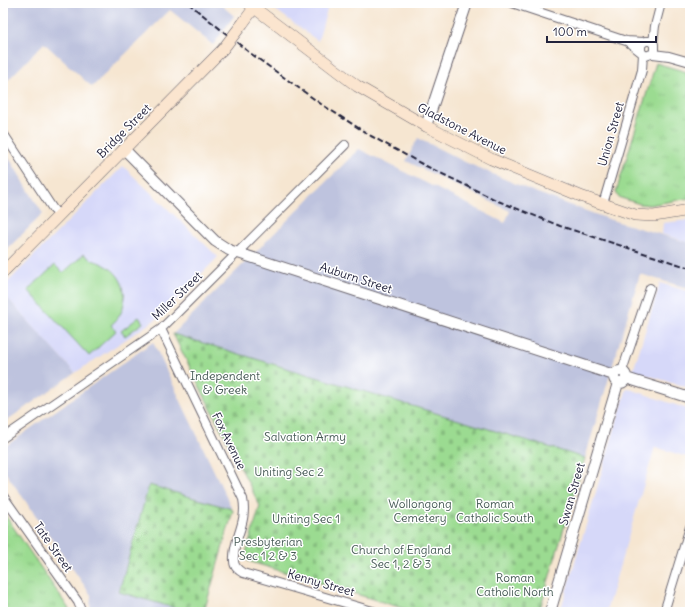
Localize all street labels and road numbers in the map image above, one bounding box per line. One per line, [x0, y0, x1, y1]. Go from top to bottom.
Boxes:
street label: Bridge Street [93, 100, 154, 161]
street label: Gladstone Avenue [415, 100, 509, 157]
street label: Union Street [594, 100, 627, 168]
street label: Auburn Street [318, 259, 394, 296]
street label: Miller Street [148, 268, 205, 323]
street label: Fox Avenue [209, 410, 250, 472]
street label: Swan Street [555, 461, 588, 527]
street label: Tate Street [31, 519, 76, 575]
street label: Kenny Street [286, 566, 356, 599]

